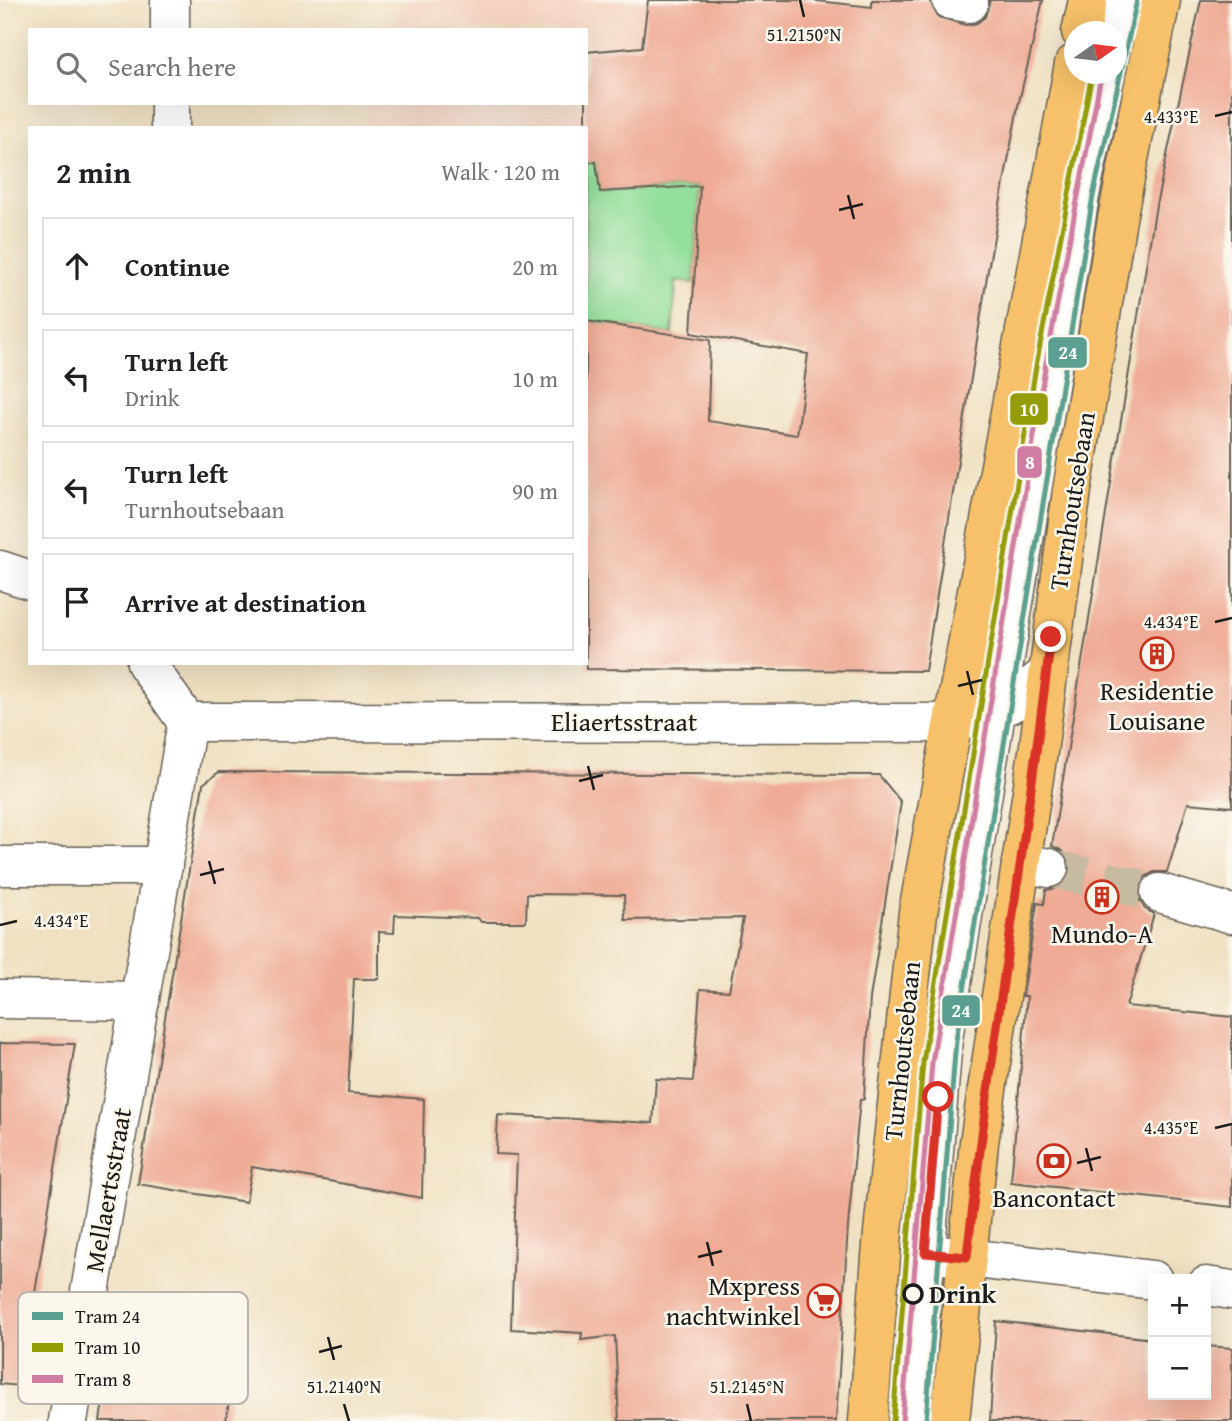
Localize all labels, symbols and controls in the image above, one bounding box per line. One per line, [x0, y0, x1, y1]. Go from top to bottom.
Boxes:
text: 51.2150°N [767, 21, 842, 48]
north arrow [1064, 21, 1127, 84]
search box [28, 28, 588, 105]
text: Search here [108, 47, 236, 86]
icon: search [52, 48, 90, 86]
text: 4.433°E [1144, 103, 1198, 130]
text: 2 min [56, 150, 131, 194]
text: Walk · 120 m [441, 155, 560, 188]
icon: ahead [58, 247, 96, 285]
text: Continue [125, 247, 230, 286]
text: 20 m [512, 250, 558, 283]
line badge: 24 [1047, 336, 1088, 369]
text: 24 [1058, 338, 1078, 366]
text: Turn left [125, 342, 228, 381]
icon: left [58, 359, 96, 397]
text: 10 m [512, 362, 558, 395]
text: Drink [125, 381, 180, 414]
line badge: 10 [1009, 392, 1049, 426]
text: 10 [1019, 395, 1039, 423]
street label: Turnhoutsebaan [1038, 408, 1105, 593]
line badge: 8 [1016, 445, 1043, 479]
text: 8 [1025, 448, 1035, 476]
text: Turn left [125, 454, 228, 493]
icon: left [58, 471, 96, 509]
text: 90 m [512, 474, 558, 507]
text: Turnhoutsebaan [125, 493, 284, 526]
icon: arrive [58, 583, 96, 621]
text: Arrive at destination [125, 583, 366, 622]
text: 4.434°E [1144, 608, 1198, 635]
route end [1035, 621, 1066, 652]
building icon: Residentie Louisane [1138, 635, 1176, 673]
place label: Residentie Louisane [1100, 671, 1214, 740]
street label: Eliaertsstraat [551, 702, 697, 741]
building icon: Mundo-A [1083, 878, 1121, 916]
text: 4.434°E [34, 907, 88, 934]
place label: Mundo-A [1051, 914, 1153, 953]
street label: Turnhoutsebaan [873, 959, 930, 1143]
line badge: 24 [941, 994, 981, 1027]
text: 24 [951, 996, 971, 1024]
route start [922, 1081, 953, 1112]
street label: Mellaertsstraat [74, 1105, 141, 1275]
text: 4.435°E [1144, 1114, 1198, 1141]
bank icon: Bancontact [1035, 1142, 1073, 1180]
place label: Bancontact [992, 1178, 1116, 1217]
place label: Mxpress nachtwinkel [666, 1266, 800, 1335]
place label: Drink [929, 1274, 996, 1313]
map controls [1148, 1274, 1211, 1400]
button: + [1148, 1274, 1211, 1337]
supermarket icon: Mxpress nachtwinkel [805, 1282, 843, 1320]
marker: Drink [903, 1284, 923, 1304]
legend [18, 1292, 248, 1404]
text: Tram 24 [75, 1302, 140, 1330]
text: Tram 10 [75, 1333, 140, 1361]
button: − [1148, 1337, 1211, 1400]
text: Tram 8 [75, 1365, 131, 1393]
text: 51.2140°N [307, 1373, 382, 1400]
text: 51.2145°N [710, 1373, 785, 1400]

